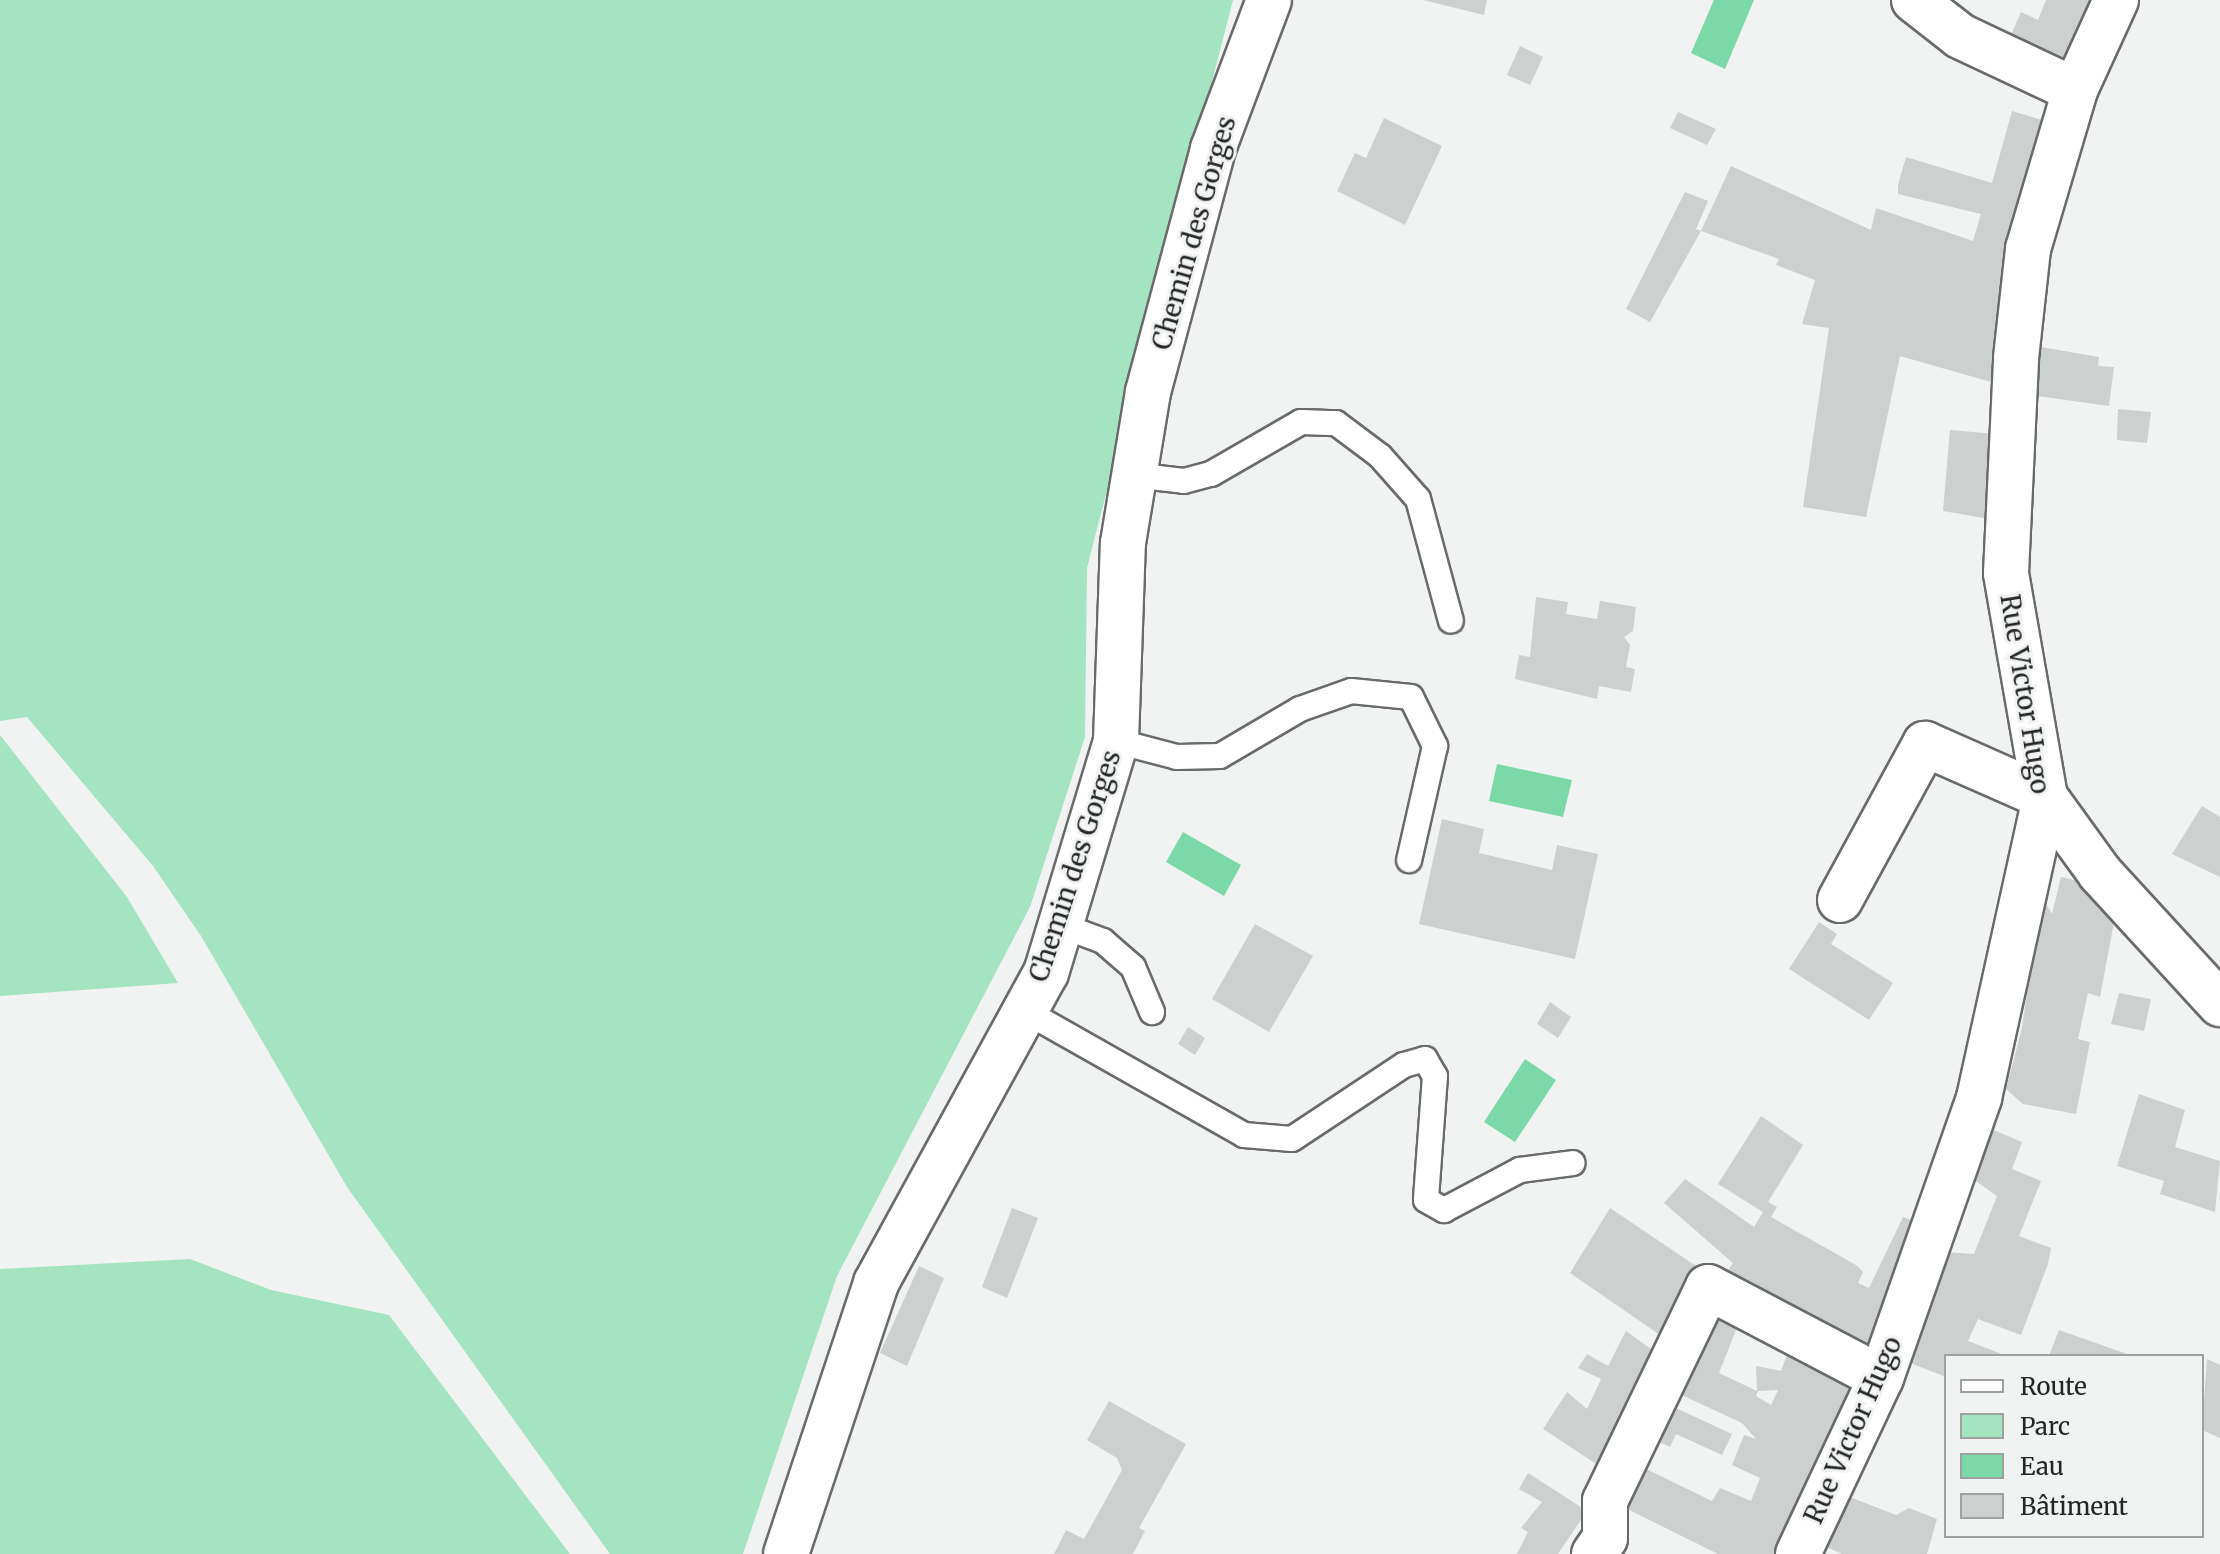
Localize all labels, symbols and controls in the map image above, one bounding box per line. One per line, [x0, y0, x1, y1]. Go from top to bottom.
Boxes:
street label: Chemin des Gorges [1146, 113, 1242, 353]
street label: Rue Victor Hugo [1994, 592, 2056, 796]
street label: Chemin des Gorges [1023, 746, 1127, 986]
street label: Rue Victor Hugo [1798, 1332, 1908, 1528]
legend [1944, 1354, 2204, 1538]
text: Route [2020, 1371, 2087, 1402]
text: Parc [2020, 1411, 2070, 1442]
text: Eau [2020, 1451, 2064, 1482]
text: Bâtiment [2020, 1491, 2128, 1522]

